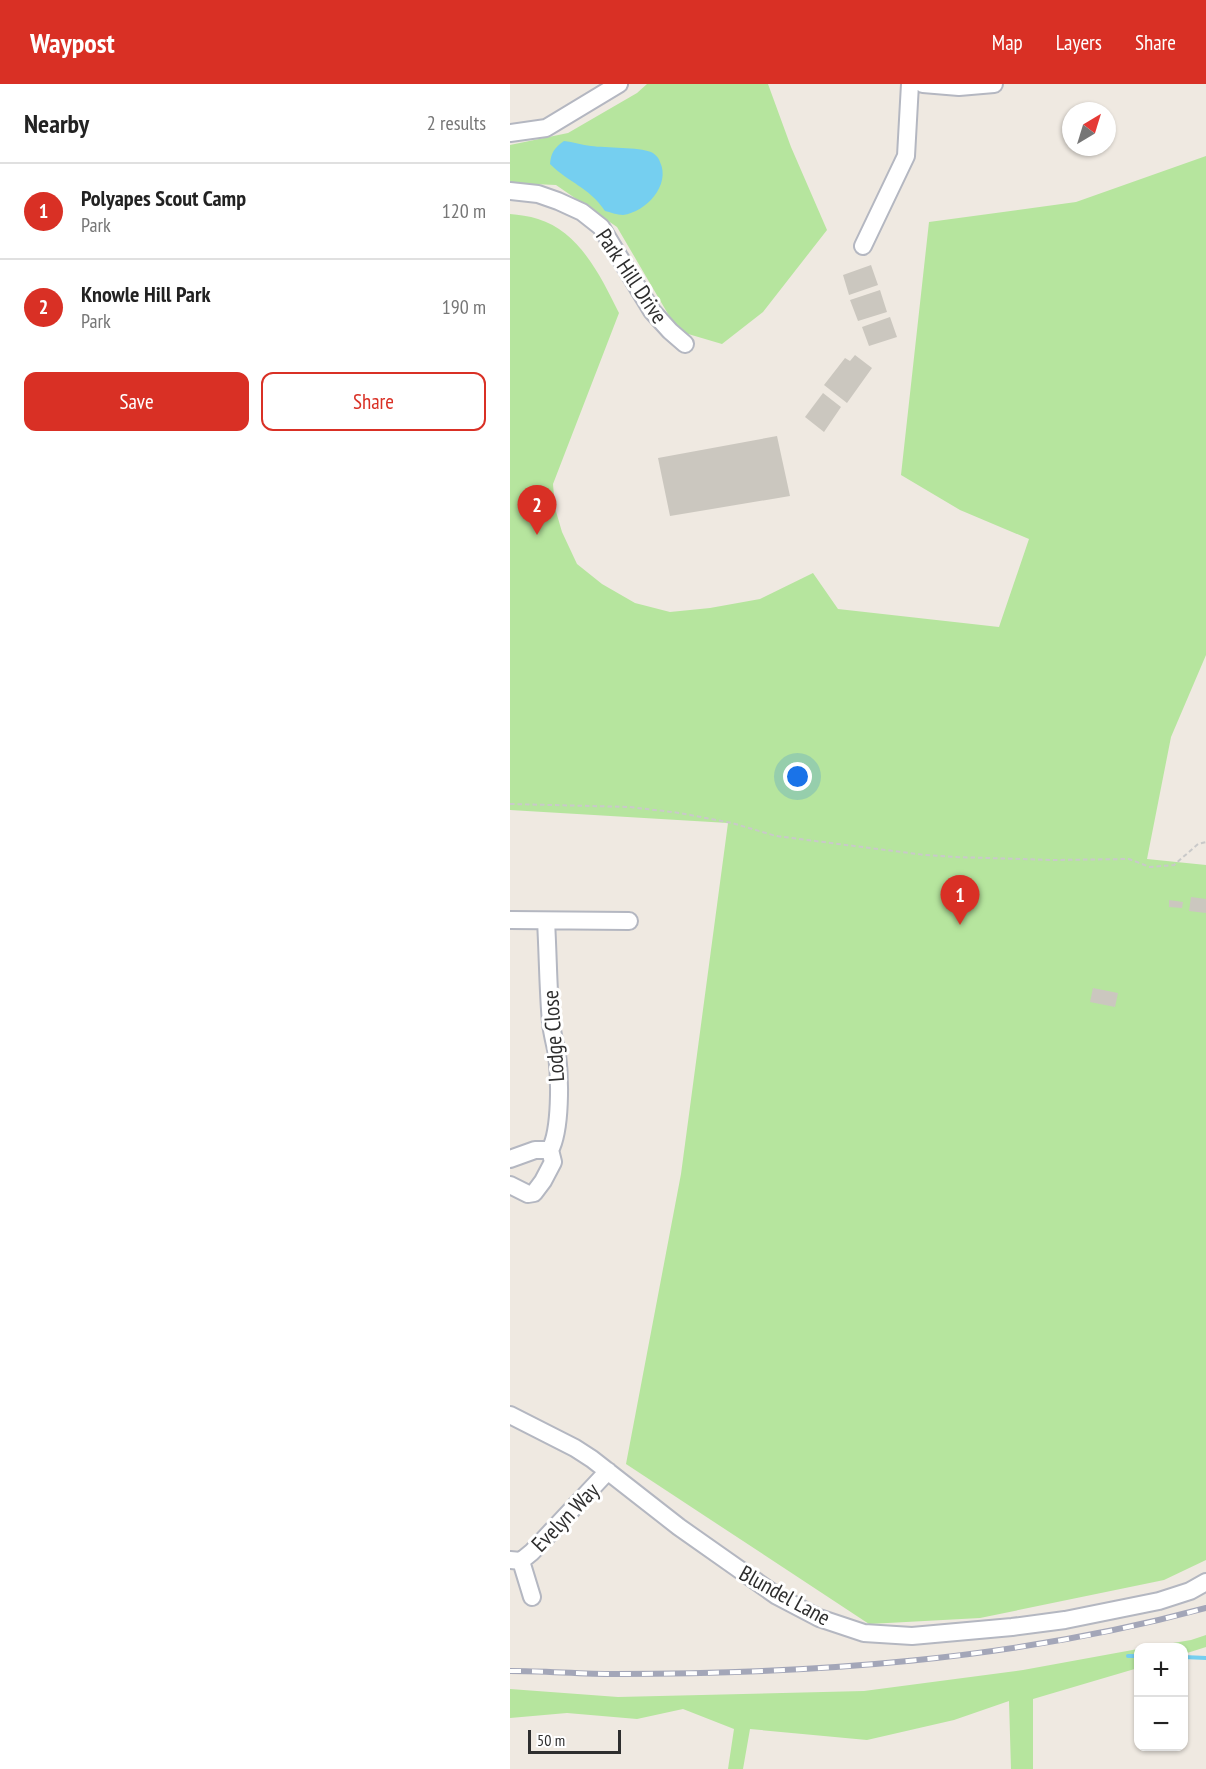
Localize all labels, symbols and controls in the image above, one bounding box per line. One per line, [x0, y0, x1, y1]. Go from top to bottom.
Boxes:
text: Waypost [30, 24, 115, 61]
text: Map [992, 29, 1023, 56]
text: Layers [1056, 29, 1102, 56]
text: Share [1135, 29, 1176, 56]
north arrow [1062, 102, 1116, 156]
text: Nearby [24, 107, 89, 140]
text: 2 results [427, 110, 486, 136]
text: Polyapes Scout Camp [81, 184, 246, 212]
text: 1 [39, 198, 48, 224]
text: 120 m [442, 198, 486, 224]
text: Park [81, 212, 111, 238]
street label: Park Hill Drive [590, 223, 674, 329]
text: Knowle Hill Park [81, 280, 210, 308]
text: 2 [39, 294, 48, 320]
text: 190 m [442, 294, 486, 320]
text: Park [81, 308, 111, 334]
button: Save [24, 372, 249, 431]
button: Share [261, 372, 486, 431]
pin: 2 [518, 486, 556, 535]
your location [783, 762, 812, 791]
pin: 1 [940, 876, 980, 925]
street label: Lodge Close [536, 989, 570, 1083]
street label: Evelyn Way [525, 1476, 605, 1557]
street label: Blundel Lane [735, 1559, 835, 1631]
map controls [1134, 1643, 1188, 1751]
button: + [1134, 1643, 1188, 1697]
button: − [1134, 1697, 1188, 1751]
scale bar [528, 1727, 621, 1754]
text: 50 m [537, 1730, 565, 1750]

